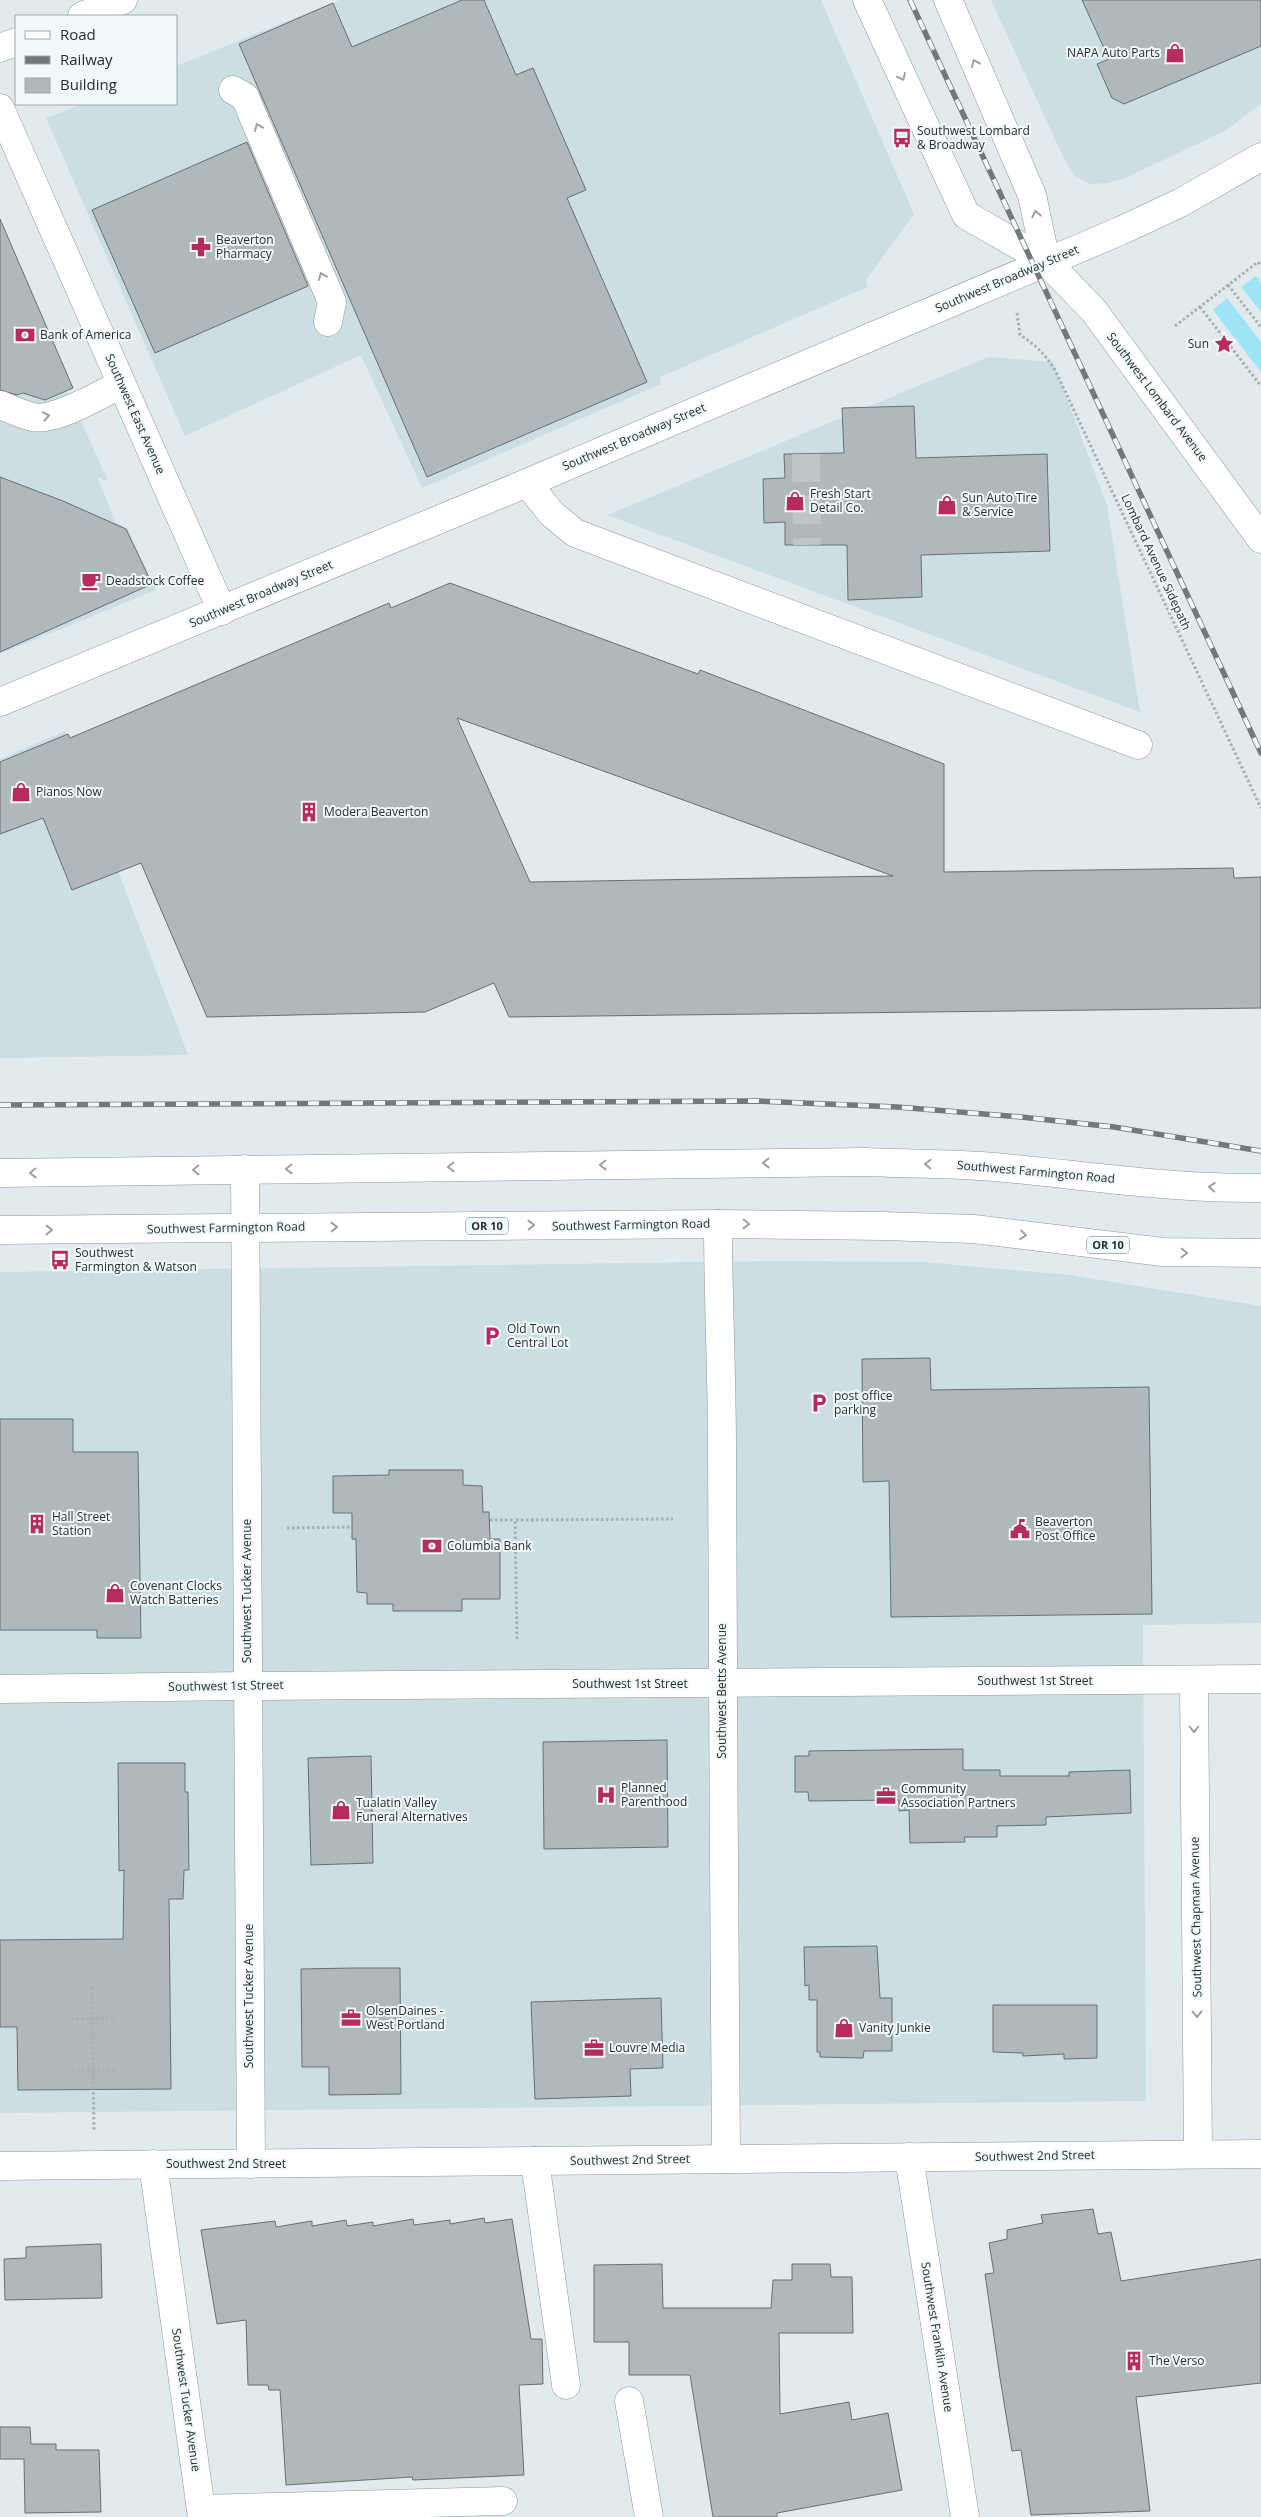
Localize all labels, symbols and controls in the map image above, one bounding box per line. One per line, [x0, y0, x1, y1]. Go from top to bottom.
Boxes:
legend [15, 15, 178, 105]
text: Road [60, 24, 96, 44]
shop icon: NAPA Auto Parts [1164, 42, 1186, 64]
place label: NAPA Auto Parts [1067, 44, 1160, 61]
text: Railway [60, 49, 113, 69]
one-way arrow [971, 59, 981, 68]
one-way arrow [895, 72, 906, 81]
text: Building [60, 74, 117, 94]
place label: Southwest Lombard & Broadway [917, 122, 1030, 153]
one-way arrow [253, 123, 264, 132]
bus stop icon: Southwest Lombard & Broadway [891, 127, 913, 149]
one-way arrow [1031, 209, 1041, 218]
place label: Beaverton Pharmacy [216, 231, 274, 262]
pharmacy icon: Beaverton Pharmacy [190, 236, 212, 258]
street label: Southwest Broadway Street [932, 241, 1081, 317]
one-way arrow [317, 272, 328, 281]
bank icon: Bank of America [14, 324, 36, 346]
place label: Bank of America [40, 326, 131, 343]
street label: Southwest Lombard Avenue [1103, 329, 1212, 465]
place icon: Sun [1213, 333, 1235, 355]
place label: Sun [1188, 335, 1209, 352]
street label: Southwest East Avenue [101, 351, 170, 477]
street label: Southwest Broadway Street [559, 399, 708, 475]
one-way arrow [42, 411, 51, 422]
place label: Fresh Start Detail Co. [810, 485, 871, 516]
place label: Sun Auto Tire & Service [962, 489, 1038, 520]
shop icon: Fresh Start Detail Co. [784, 490, 806, 512]
street label: Lombard Avenue Sidepath [1117, 491, 1195, 633]
shop icon: Sun Auto Tire & Service [936, 494, 958, 516]
street label: Southwest Broadway Street [186, 556, 335, 632]
cafe icon: Deadstock Coffee [80, 570, 102, 592]
place label: Deadstock Coffee [106, 572, 204, 589]
shop icon: Pianos Now [10, 781, 32, 803]
place label: Pianos Now [36, 783, 103, 800]
building icon: Modera Beaverton [298, 801, 320, 823]
place label: Modera Beaverton [324, 803, 428, 820]
street label: Southwest Farmington Road [956, 1156, 1116, 1187]
one-way arrow [762, 1158, 770, 1168]
one-way arrow [924, 1159, 932, 1170]
one-way arrow [599, 1160, 607, 1170]
one-way arrow [447, 1162, 454, 1172]
one-way arrow [284, 1164, 292, 1174]
one-way arrow [192, 1165, 200, 1175]
one-way arrow [29, 1167, 37, 1178]
one-way arrow [1208, 1181, 1216, 1192]
street label: Southwest Farmington Road [552, 1215, 710, 1234]
street label: Southwest Farmington Road [147, 1218, 305, 1237]
road number: OR 10 [466, 1218, 508, 1234]
one-way arrow [742, 1219, 750, 1229]
one-way arrow [527, 1220, 535, 1231]
one-way arrow [330, 1222, 338, 1232]
one-way arrow [45, 1225, 53, 1235]
one-way arrow [1019, 1229, 1027, 1240]
road number: OR 10 [1087, 1236, 1129, 1254]
place label: Southwest Farmington & Watson [75, 1244, 197, 1275]
one-way arrow [1180, 1248, 1188, 1258]
bus stop icon: Southwest Farmington & Watson [49, 1249, 71, 1271]
place label: Old Town Central Lot [507, 1320, 568, 1351]
parking icon: Old Town Central Lot [481, 1325, 503, 1347]
place label: post office parking [834, 1387, 893, 1418]
parking icon: post office parking [808, 1392, 830, 1414]
place label: Hall Street Station [52, 1508, 110, 1539]
building icon: Hall Street Station [26, 1513, 48, 1535]
place label: Beaverton Post Office [1035, 1513, 1096, 1544]
street label: Southwest Tucker Avenue [238, 1518, 255, 1663]
public building icon: Beaverton Post Office [1009, 1518, 1031, 1540]
bank icon: Columbia Bank [421, 1535, 443, 1557]
place label: Columbia Bank [447, 1537, 532, 1554]
place label: Covenant Clocks Watch Batteries [130, 1577, 222, 1608]
shop icon: Covenant Clocks Watch Batteries [104, 1582, 126, 1604]
street label: Southwest Betts Avenue [713, 1623, 730, 1759]
street label: Southwest 1st Street [977, 1672, 1093, 1689]
street label: Southwest 1st Street [572, 1675, 688, 1692]
street label: Southwest 1st Street [168, 1676, 284, 1695]
one-way arrow [1189, 1725, 1200, 1733]
place label: Planned Parenthood [621, 1779, 687, 1810]
place label: Community Association Partners [901, 1780, 1016, 1811]
hospital icon: Planned Parenthood [595, 1784, 617, 1806]
office icon: Community Association Partners [875, 1785, 897, 1807]
place label: Tualatin Valley Funeral Alternatives [356, 1794, 468, 1825]
shop icon: Tualatin Valley Funeral Alternatives [330, 1799, 352, 1821]
street label: Southwest Chapman Avenue [1186, 1836, 1205, 1998]
street label: Southwest Tucker Avenue [240, 1923, 257, 2068]
place label: OlsenDaines - West Portland [366, 2002, 445, 2033]
office icon: OlsenDaines - West Portland [340, 2007, 362, 2029]
one-way arrow [1192, 2010, 1202, 2018]
shop icon: Vanity Junkie [833, 2017, 855, 2039]
place label: Vanity Junkie [859, 2019, 931, 2036]
office icon: Louvre Media [583, 2037, 605, 2059]
place label: Louvre Media [609, 2039, 685, 2056]
street label: Southwest 2nd Street [975, 2146, 1095, 2165]
street label: Southwest 2nd Street [570, 2150, 690, 2169]
street label: Southwest 2nd Street [166, 2155, 286, 2172]
street label: Southwest Franklin Avenue [917, 2261, 958, 2413]
street label: Southwest Tucker Avenue [168, 2327, 205, 2473]
building icon: The Verso [1123, 2350, 1145, 2372]
place label: The Verso [1149, 2352, 1205, 2369]

